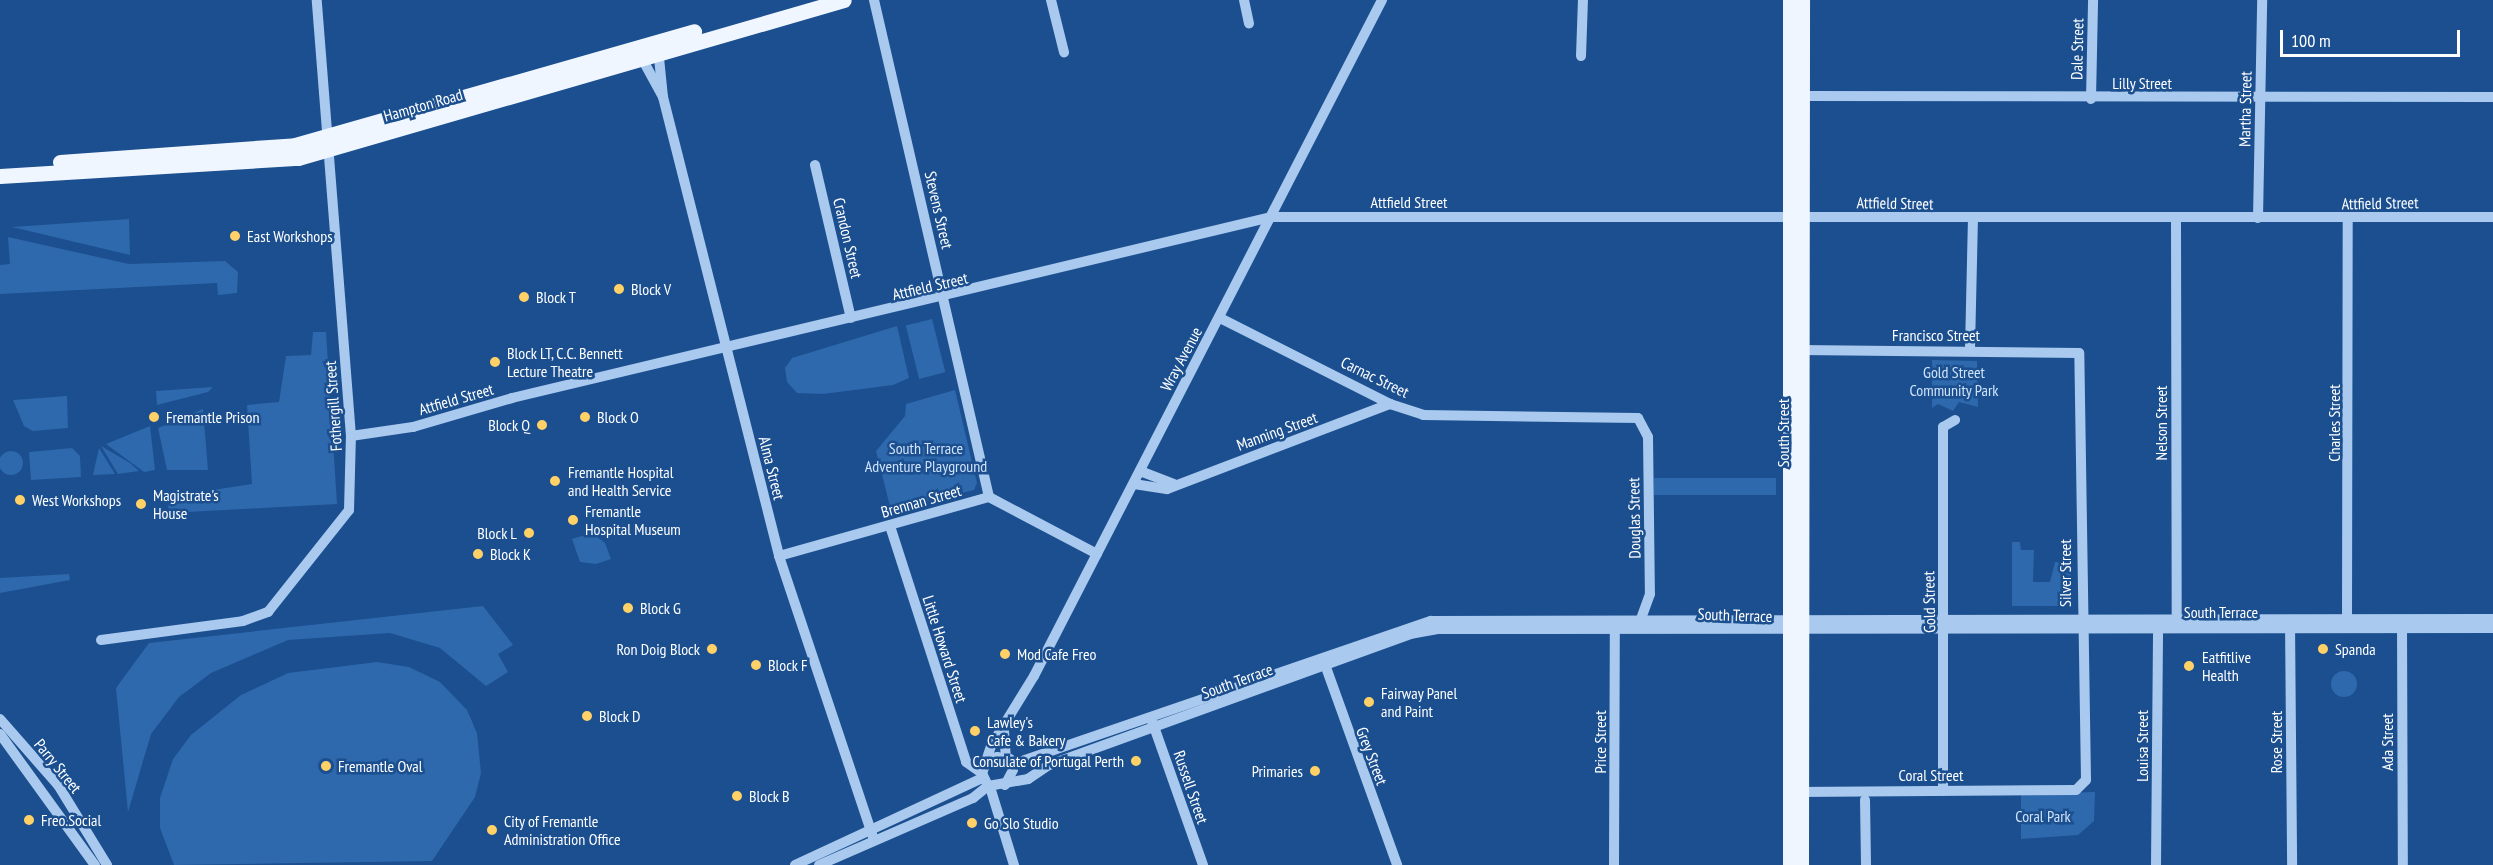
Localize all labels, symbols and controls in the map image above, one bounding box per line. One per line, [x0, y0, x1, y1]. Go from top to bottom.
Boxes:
street label: Dale Street [2067, 18, 2087, 80]
scale bar [2283, 18, 2463, 56]
text: 100 m [2291, 29, 2331, 52]
street label: Martha Street [2235, 71, 2255, 147]
street label: Lilly Street [2112, 73, 2172, 93]
street label: Hampton Road [381, 85, 465, 125]
street label: Stevens Street [921, 169, 957, 251]
street label: Attfield Street [1371, 192, 1447, 212]
street label: Attfield Street [1856, 193, 1934, 213]
street label: Attfield Street [2341, 193, 2419, 213]
street label: Crandon Street [829, 196, 867, 280]
place label: East Workshops [247, 226, 333, 246]
marker: East Workshops [228, 229, 242, 243]
street label: Attfield Street [890, 268, 970, 304]
place label: Block V [631, 279, 672, 299]
marker: Block V [612, 282, 626, 296]
place label: Block T [536, 287, 577, 307]
marker: Block T [517, 290, 531, 304]
street label: Wray Avenue [1156, 323, 1206, 395]
street label: Francisco Street [1892, 325, 1980, 345]
place label: Block LT, C.C. Bennett Lecture Theatre [507, 343, 625, 381]
street label: Carnac Street [1338, 352, 1412, 402]
marker: Block LT, C.C. Bennett Lecture Theatre [488, 355, 502, 369]
street label: Fothergill Street [320, 360, 346, 452]
park label: Gold Street Community Park [1909, 362, 1999, 400]
street label: Attfield Street [416, 379, 496, 419]
street label: Charles Street [2324, 384, 2344, 462]
street label: Nelson Street [2151, 386, 2171, 460]
street label: South Street [1773, 399, 1793, 467]
place label: Fremantle Prison [166, 407, 260, 427]
place label: Block O [597, 407, 639, 427]
street label: Manning Street [1234, 408, 1320, 454]
marker: Fremantle Prison [147, 410, 161, 424]
marker: Block O [578, 410, 592, 424]
place label: Block Q [488, 415, 530, 435]
marker: Block Q [535, 418, 549, 432]
street label: Alma Street [755, 434, 789, 502]
park label: South Terrace Adventure Playground [865, 438, 987, 476]
place label: Fremantle Hospital and Health Service [568, 462, 673, 500]
marker: Fremantle Hospital and Health Service [546, 472, 564, 490]
street label: Douglas Street [1624, 477, 1644, 559]
street label: Brennan Street [879, 480, 963, 522]
place label: Magistrate's House [153, 485, 219, 523]
place label: West Workshops [32, 490, 121, 510]
marker: West Workshops [13, 493, 27, 507]
marker: Magistrate's House [134, 497, 148, 511]
place label: Fremantle Hospital Museum [585, 501, 681, 539]
marker: Fremantle Hospital Museum [566, 513, 580, 527]
place label: Block L [477, 523, 517, 543]
marker: Block L [522, 526, 536, 540]
street label: Silver Street [2055, 539, 2075, 607]
place label: Block K [490, 544, 531, 564]
marker: Block K [471, 547, 485, 561]
street label: Gold Street [1919, 571, 1939, 633]
street label: Little Howard Street [919, 593, 971, 705]
place label: Block G [640, 598, 681, 618]
marker: Block G [621, 601, 635, 615]
street label: South Terrace [2184, 602, 2258, 622]
street label: South Terrace [1697, 604, 1773, 626]
place label: Ron Doig Block [616, 639, 700, 659]
place label: Spanda [2335, 639, 2376, 659]
marker: Ron Doig Block [705, 642, 719, 656]
marker: Spanda [2316, 642, 2330, 656]
place label: Mod Cafe Freo [1017, 644, 1096, 664]
marker: Mod Cafe Freo [998, 647, 1012, 661]
place label: Eatfitlive Health [2202, 647, 2251, 685]
place label: Block F [768, 655, 808, 675]
marker: Eatfitlive Health [2180, 657, 2198, 675]
marker: Block F [749, 658, 763, 672]
street label: South Terrace [1199, 659, 1275, 703]
place label: Fairway Panel and Paint [1381, 683, 1458, 721]
marker: Fairway Panel and Paint [1362, 695, 1376, 709]
place label: Block D [599, 706, 641, 726]
marker: Block D [580, 709, 594, 723]
street label: Price Street [1590, 710, 1610, 774]
street label: Louisa Street [2132, 710, 2152, 782]
street label: Rose Street [2266, 711, 2286, 773]
place label: Lawley's Cafe & Bakery [987, 712, 1065, 750]
street label: Ada Street [2377, 713, 2397, 771]
marker: Lawley's Cafe & Bakery [968, 724, 982, 738]
street label: Grey Street [1352, 724, 1392, 788]
street label: Parry Street [30, 735, 86, 797]
street label: Russell Street [1170, 748, 1212, 826]
place label: Consulate of Portugal Perth [972, 751, 1124, 771]
marker: Consulate of Portugal Perth [1129, 754, 1143, 768]
place label: Fremantle Oval [338, 756, 422, 776]
marker: Fremantle Oval [319, 759, 333, 773]
place label: Primaries [1252, 761, 1303, 781]
marker: Primaries [1308, 764, 1322, 778]
street label: Coral Street [1899, 765, 1963, 785]
place label: Block B [749, 786, 790, 806]
marker: Block B [730, 789, 744, 803]
park label: Coral Park [2015, 806, 2071, 826]
place label: Freo.Social [41, 810, 101, 830]
place label: City of Fremantle Administration Office [504, 811, 621, 849]
marker: Freo.Social [22, 813, 36, 827]
place label: Go Slo Studio [984, 813, 1059, 833]
marker: Go Slo Studio [965, 816, 979, 830]
marker: City of Fremantle Administration Office [485, 823, 499, 837]

